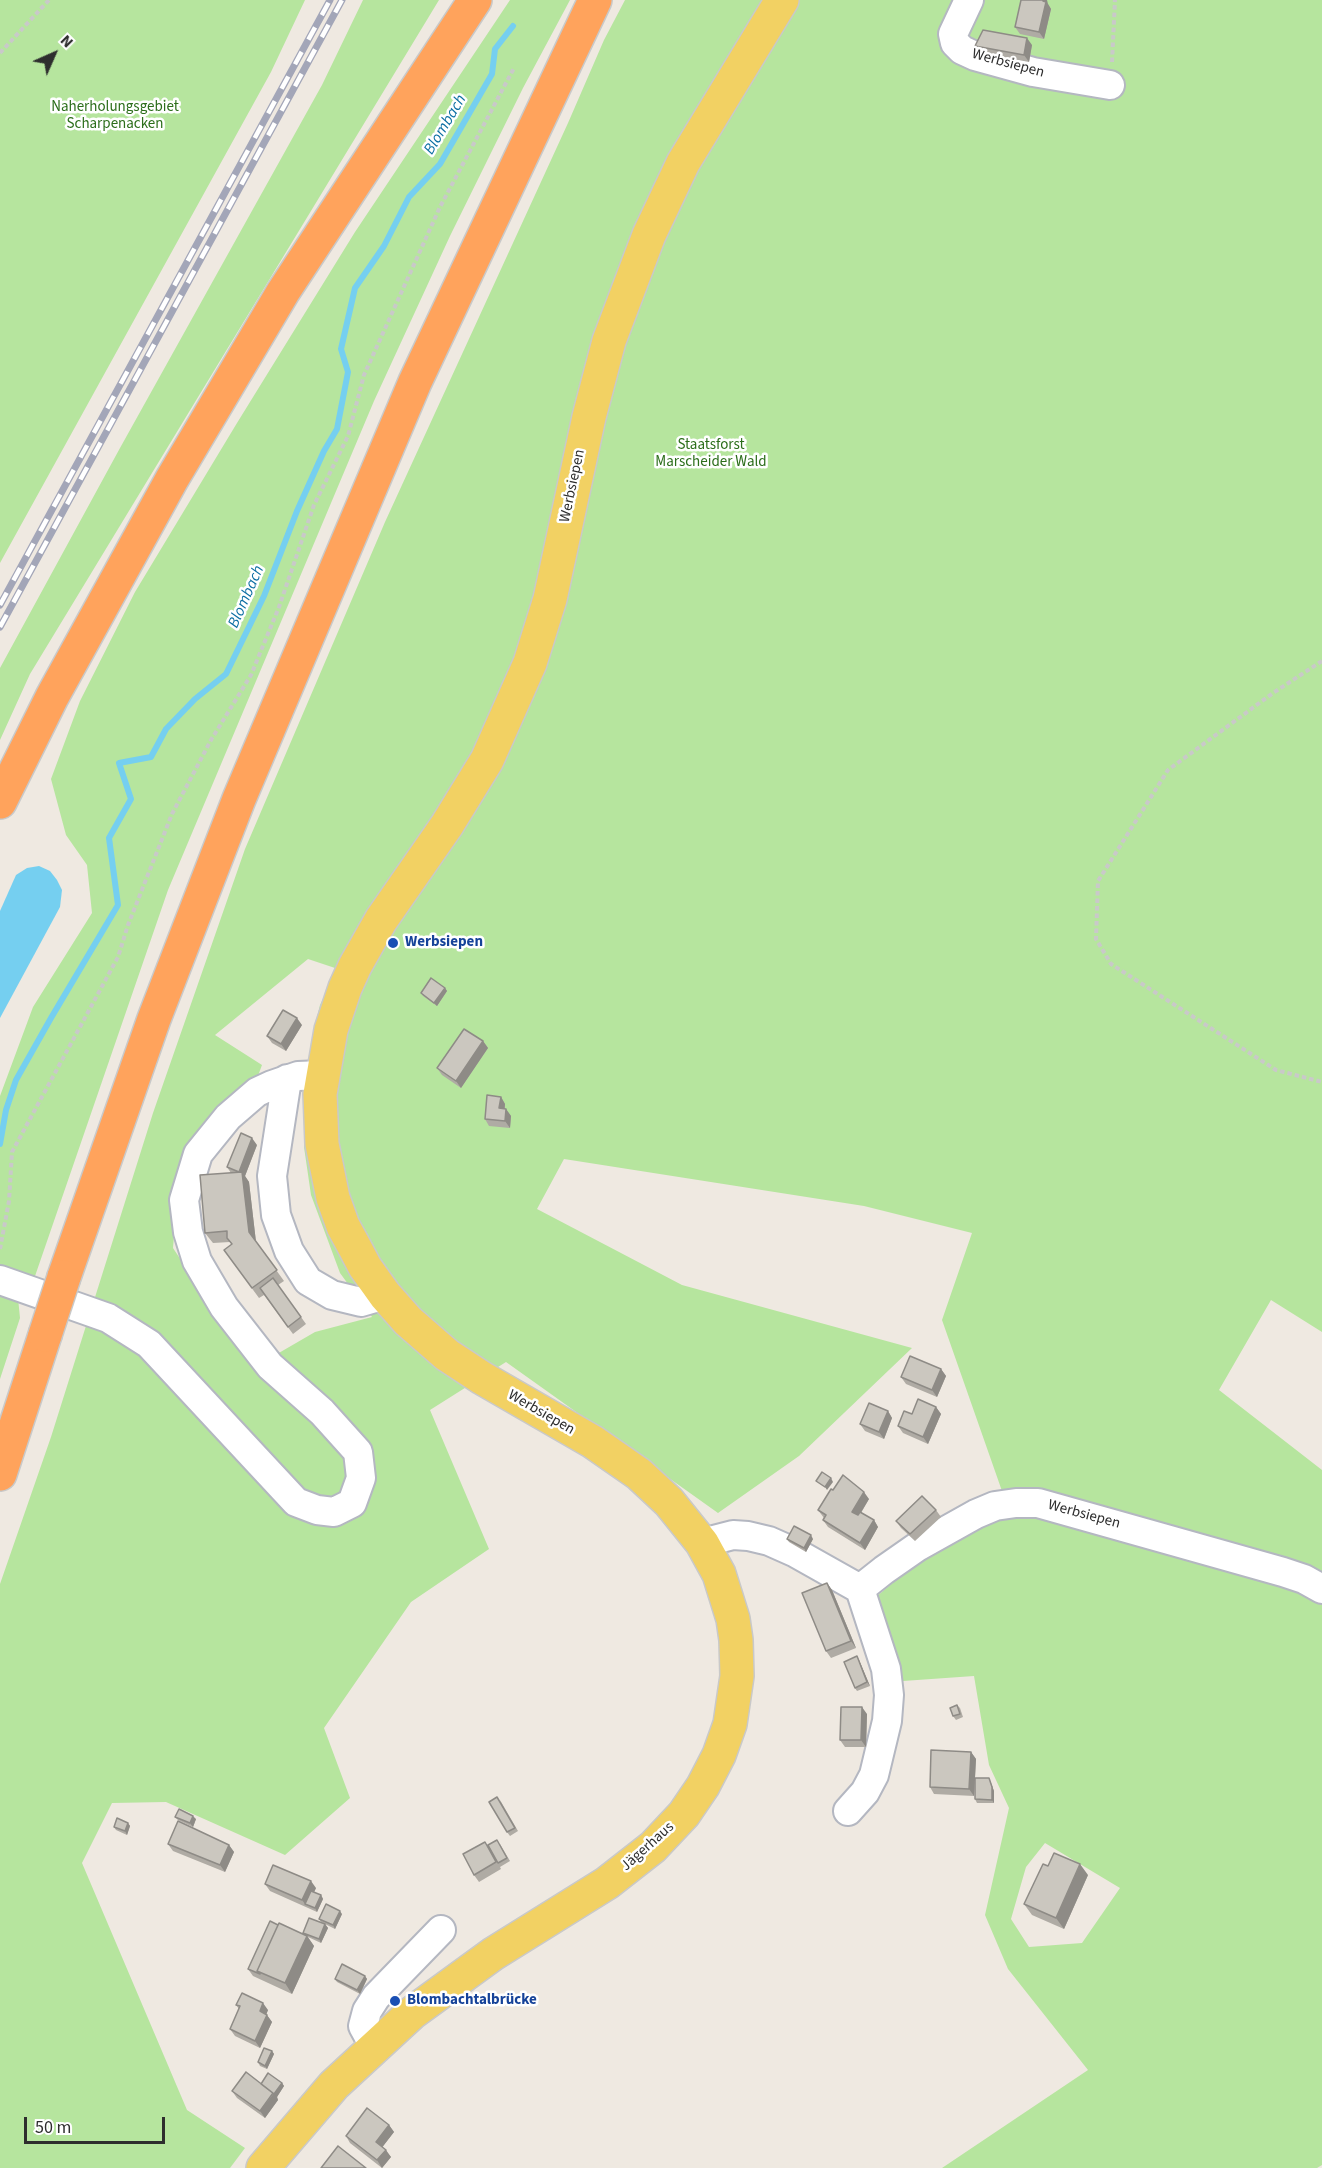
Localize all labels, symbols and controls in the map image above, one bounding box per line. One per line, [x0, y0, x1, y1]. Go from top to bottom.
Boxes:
north arrow [24, 24, 84, 84]
text: N [55, 30, 78, 53]
street label: Werbsiepen [970, 46, 1046, 82]
water label: Blombach [421, 92, 471, 158]
park label: Naherholungsgebiet Scharpenacken [51, 99, 179, 134]
park label: Staatsforst Marscheider Wald [655, 437, 767, 472]
street label: Werbsiepen [556, 448, 590, 524]
water label: Blombach [225, 563, 269, 631]
place label: Werbsiepen [405, 934, 483, 952]
marker: Werbsiepen [386, 936, 400, 950]
street label: Werbsiepen [504, 1387, 578, 1439]
street label: Werbsiepen [1046, 1497, 1122, 1533]
street label: Jägerhaus [618, 1819, 678, 1875]
place label: Blombachtalbrücke [407, 1992, 537, 2010]
marker: Blombachtalbrücke [388, 1994, 402, 2008]
scale bar [27, 2105, 168, 2143]
text: 50 m [35, 2115, 71, 2140]

